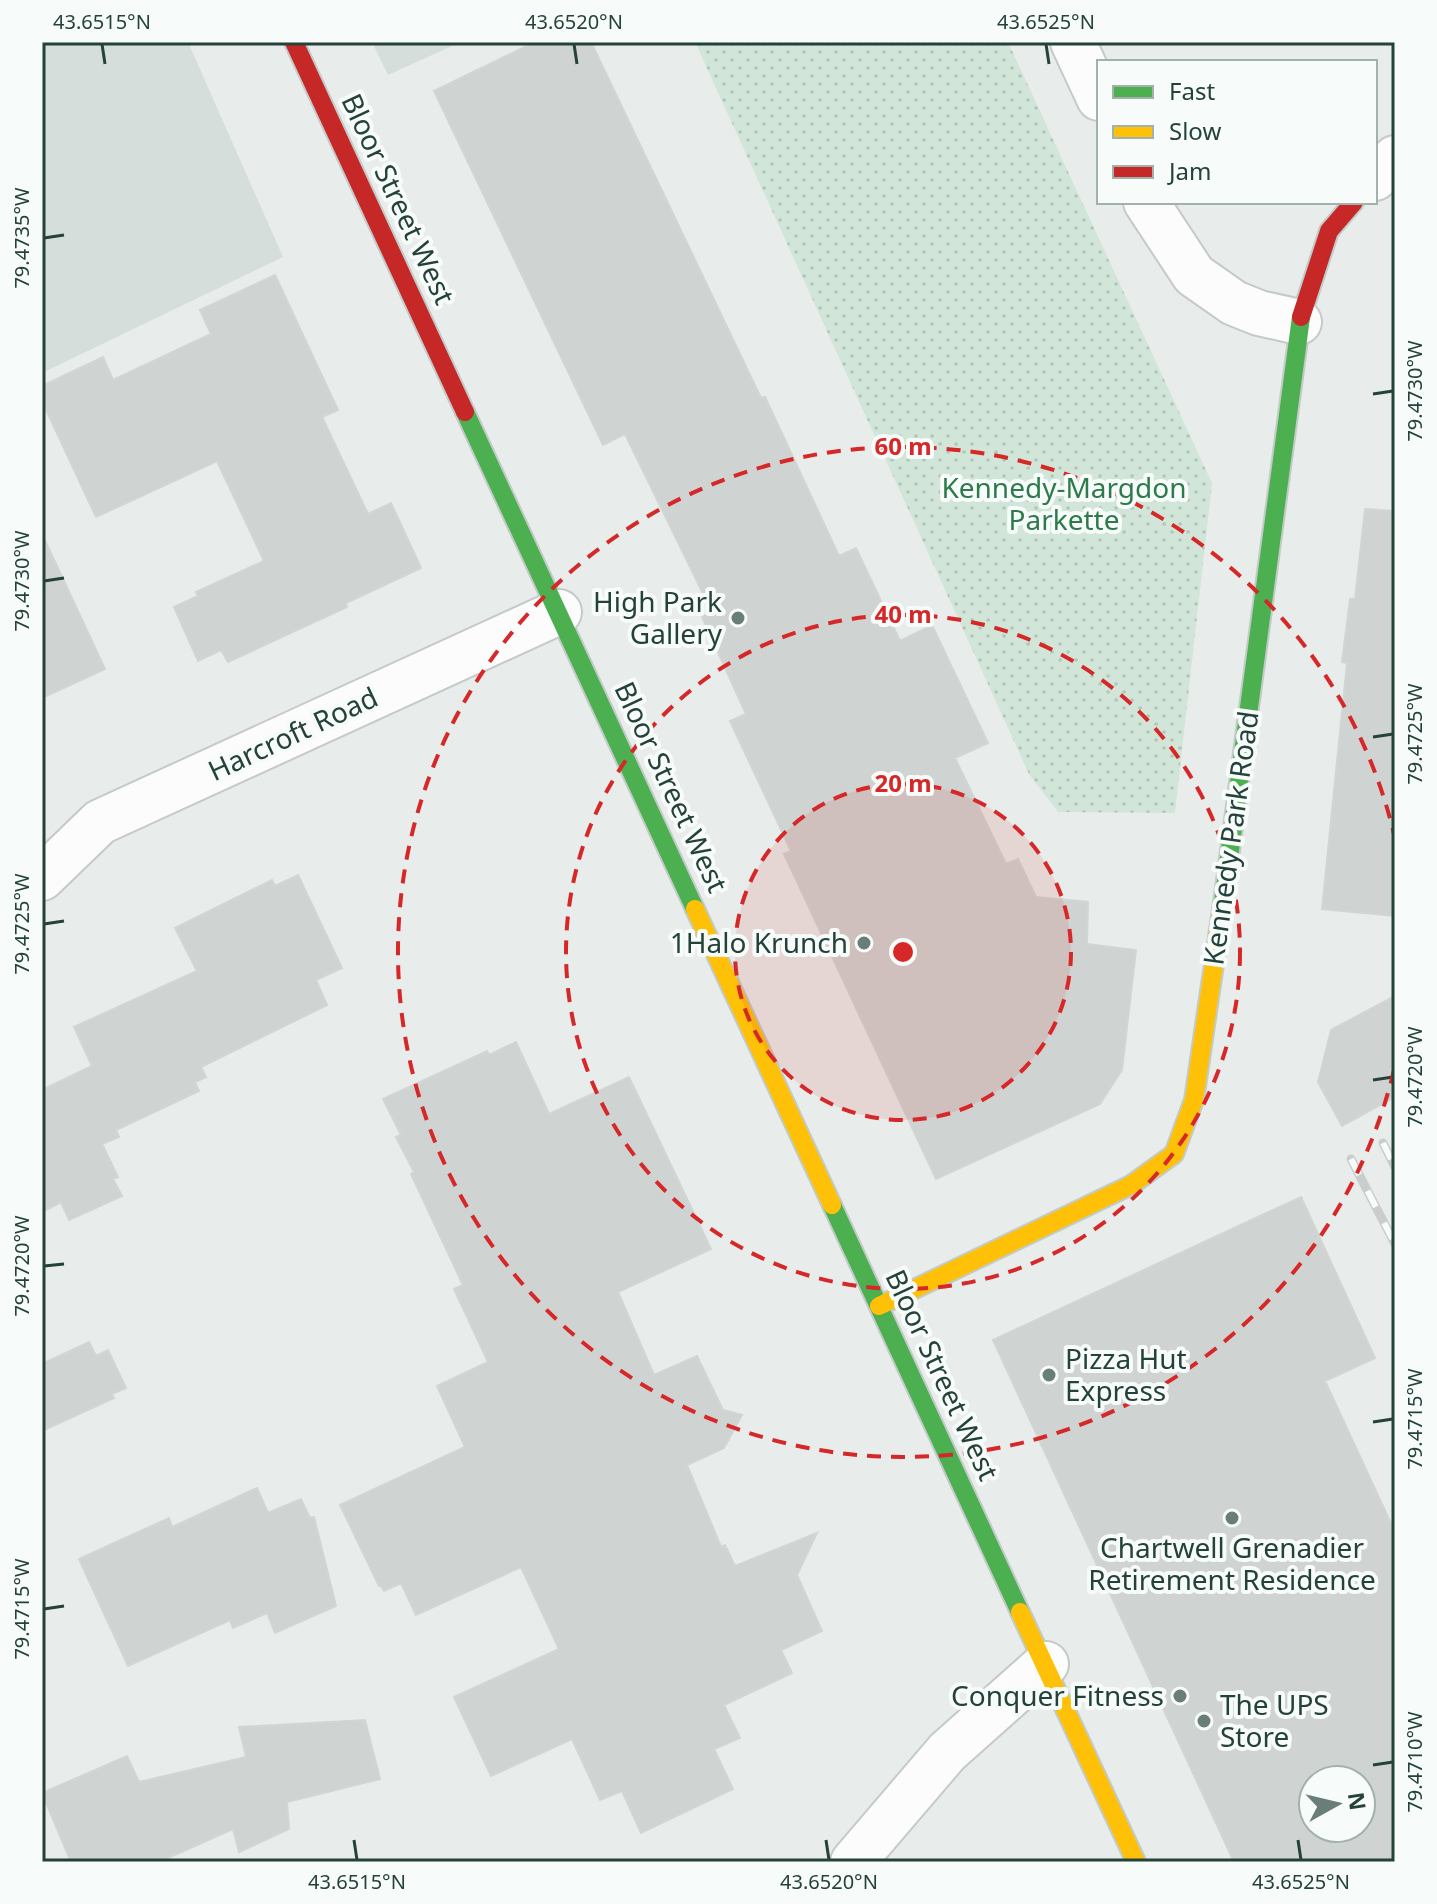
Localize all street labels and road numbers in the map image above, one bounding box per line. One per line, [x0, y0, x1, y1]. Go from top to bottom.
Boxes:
street label: Bloor Street West [333, 87, 464, 310]
street label: Bloor Street West [606, 675, 737, 898]
street label: Harcroft Road [202, 677, 384, 789]
street label: Kennedy Park Road [1193, 708, 1267, 967]
street label: Bloor Street West [877, 1263, 1008, 1486]

